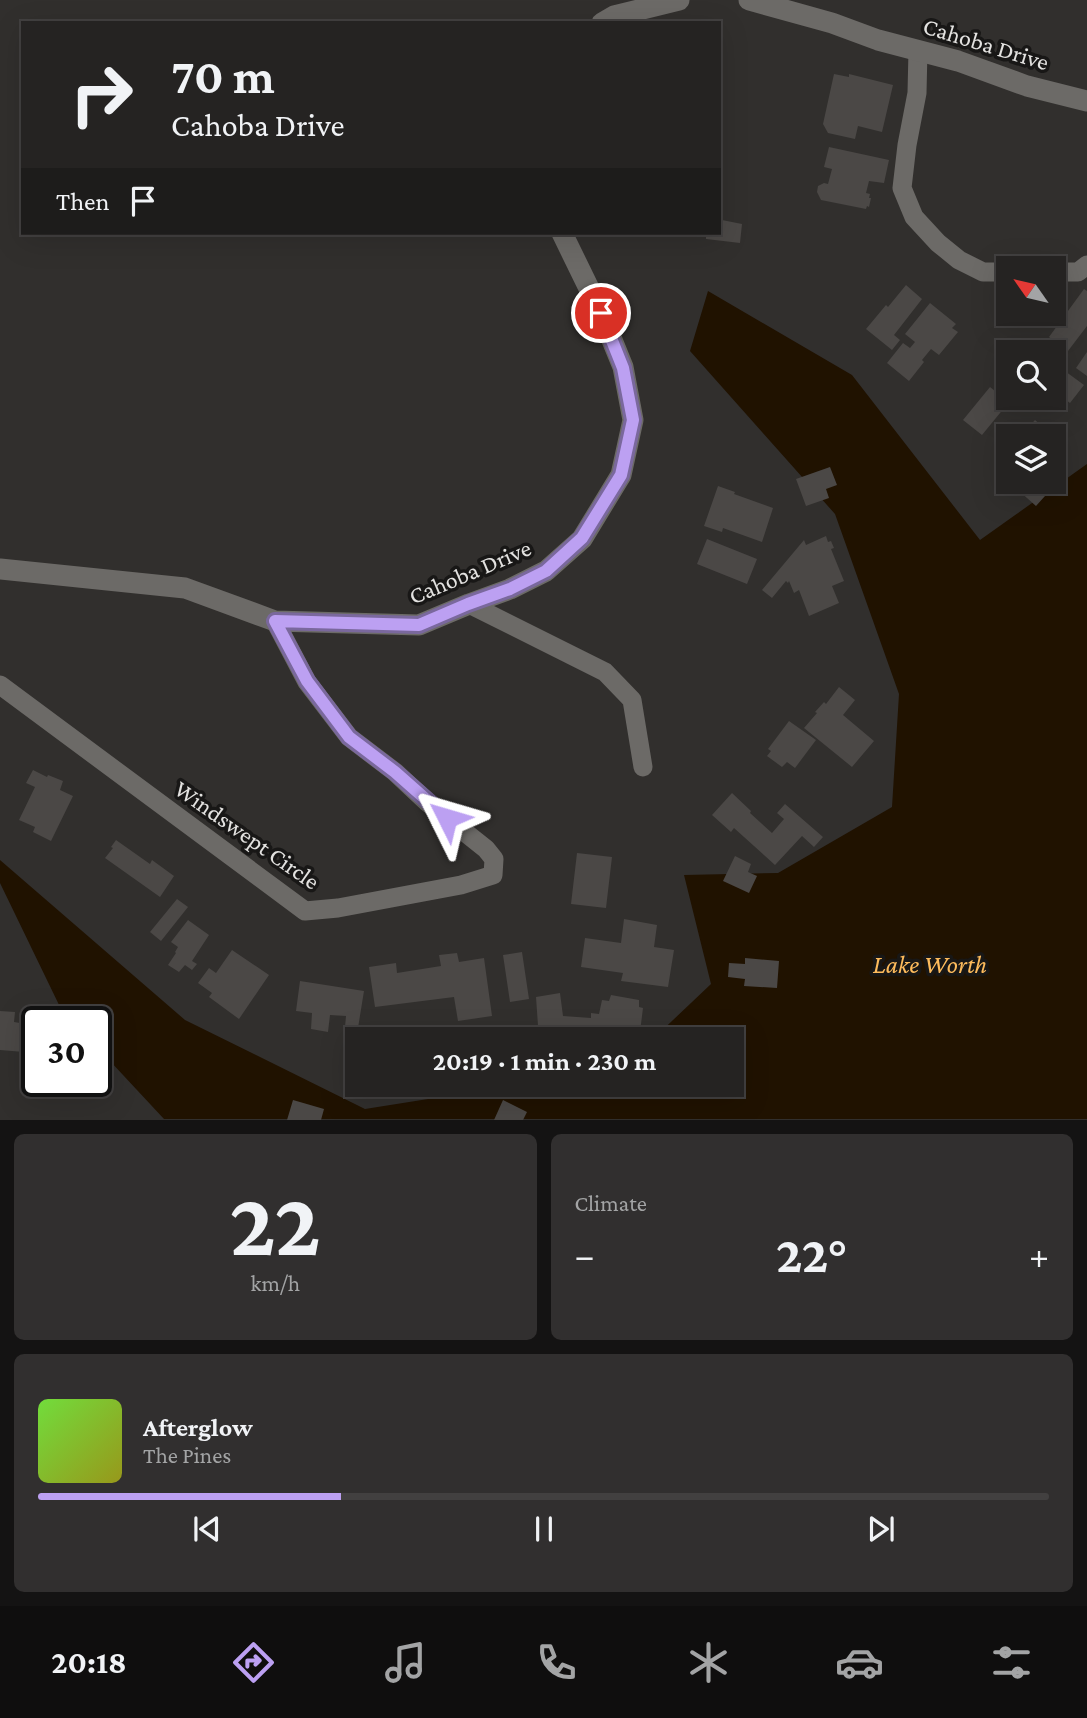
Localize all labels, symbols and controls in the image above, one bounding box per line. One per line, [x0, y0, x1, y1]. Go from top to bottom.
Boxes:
street label: Cahoba Drive [920, 12, 1052, 75]
icon: right [56, 49, 147, 140]
text: 70 m [171, 49, 275, 104]
text: Cahoba Drive [171, 107, 344, 143]
icon: arrive [124, 182, 162, 220]
text: Then [56, 187, 110, 216]
north arrow [996, 256, 1066, 326]
map controls [996, 256, 1066, 494]
pin [571, 283, 631, 343]
icon: arrive [582, 294, 620, 332]
button: search [996, 340, 1066, 410]
button: layers [996, 424, 1066, 494]
street label: Cahoba Drive [405, 534, 535, 609]
street label: Windswept Circle [170, 775, 325, 895]
position arrow [410, 781, 484, 855]
water label: Lake Worth [873, 950, 987, 979]
speed limit sign: 30 [21, 1006, 112, 1097]
text: 20:19 · 1 min · 230 m [433, 1047, 656, 1076]
text: 22 [230, 1173, 321, 1275]
text: Climate [575, 1190, 647, 1216]
text: 22° [776, 1225, 848, 1283]
text: − [575, 1234, 595, 1276]
text: + [1029, 1234, 1049, 1276]
text: km/h [250, 1270, 300, 1296]
text: Afterglow [143, 1413, 253, 1442]
text: The Pines [143, 1442, 231, 1468]
icon: previous [188, 1510, 226, 1548]
icon: pause [525, 1510, 563, 1548]
icon: next [862, 1510, 900, 1548]
icon: directions [229, 1638, 278, 1687]
icon: music [381, 1638, 430, 1687]
icon: phone [532, 1638, 581, 1687]
icon: climate [684, 1638, 733, 1687]
icon: car [835, 1638, 884, 1687]
icon: filters [987, 1638, 1036, 1687]
text: 20:18 [51, 1644, 127, 1680]

